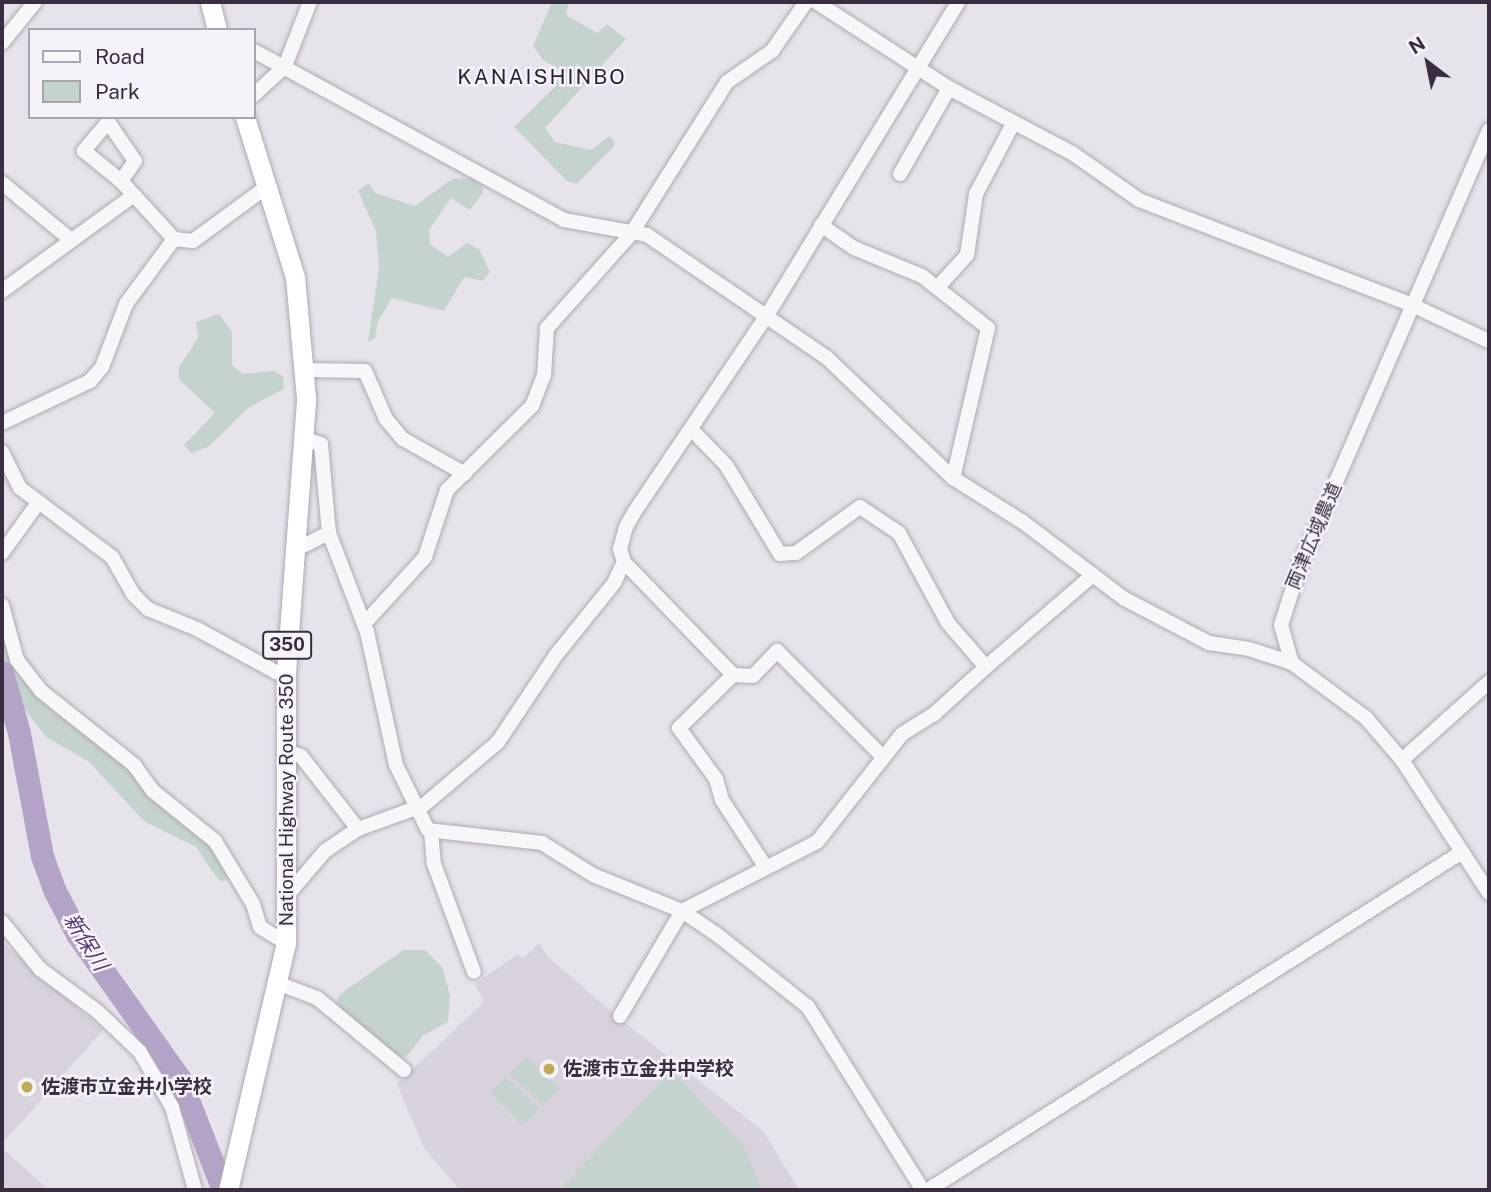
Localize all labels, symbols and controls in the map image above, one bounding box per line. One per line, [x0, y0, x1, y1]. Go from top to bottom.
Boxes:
legend [28, 28, 256, 119]
north arrow [1393, 28, 1463, 98]
text: N [1405, 32, 1429, 58]
text: Road [95, 44, 145, 69]
district label: KANAISHINBO [459, 64, 625, 90]
text: Park [95, 79, 140, 104]
street label: 両津広域農道 [1281, 479, 1347, 593]
road number: 350 [261, 630, 313, 660]
street label: National Highway Route 350 [276, 674, 298, 926]
water label: 新保川 [59, 909, 113, 975]
place label: 佐渡市立金井中学校 [563, 1058, 734, 1080]
marker: 佐渡市立金井中学校 [541, 1061, 557, 1077]
place label: 佐渡市立金井小学校 [41, 1076, 212, 1098]
marker: 佐渡市立金井小学校 [19, 1079, 35, 1095]

